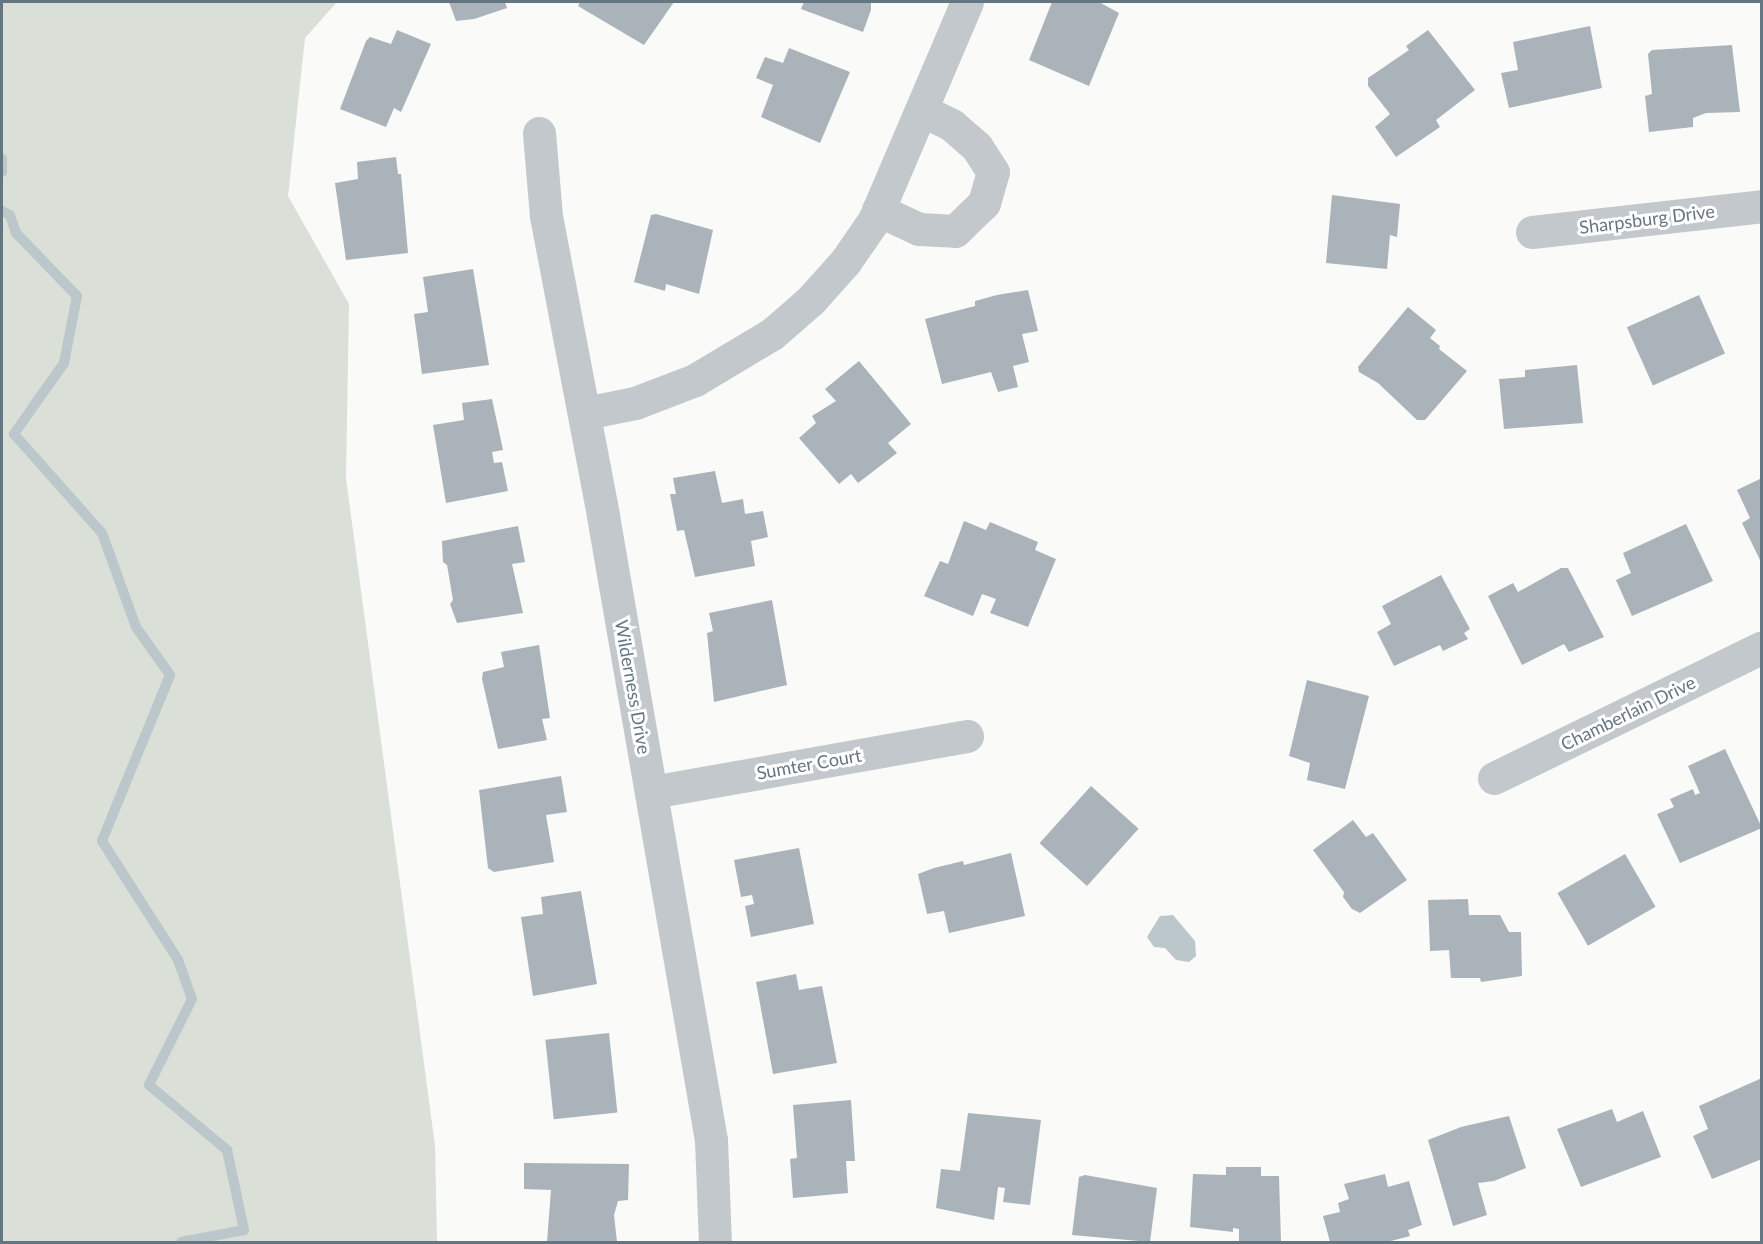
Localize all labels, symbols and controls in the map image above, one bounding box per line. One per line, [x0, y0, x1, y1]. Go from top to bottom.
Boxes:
street label: Sharpsburg Drive [1578, 200, 1716, 238]
street label: Wilderness Drive [611, 618, 655, 756]
street label: Chamberlain Drive [1557, 671, 1699, 755]
street label: Sumter Court [755, 744, 863, 784]

